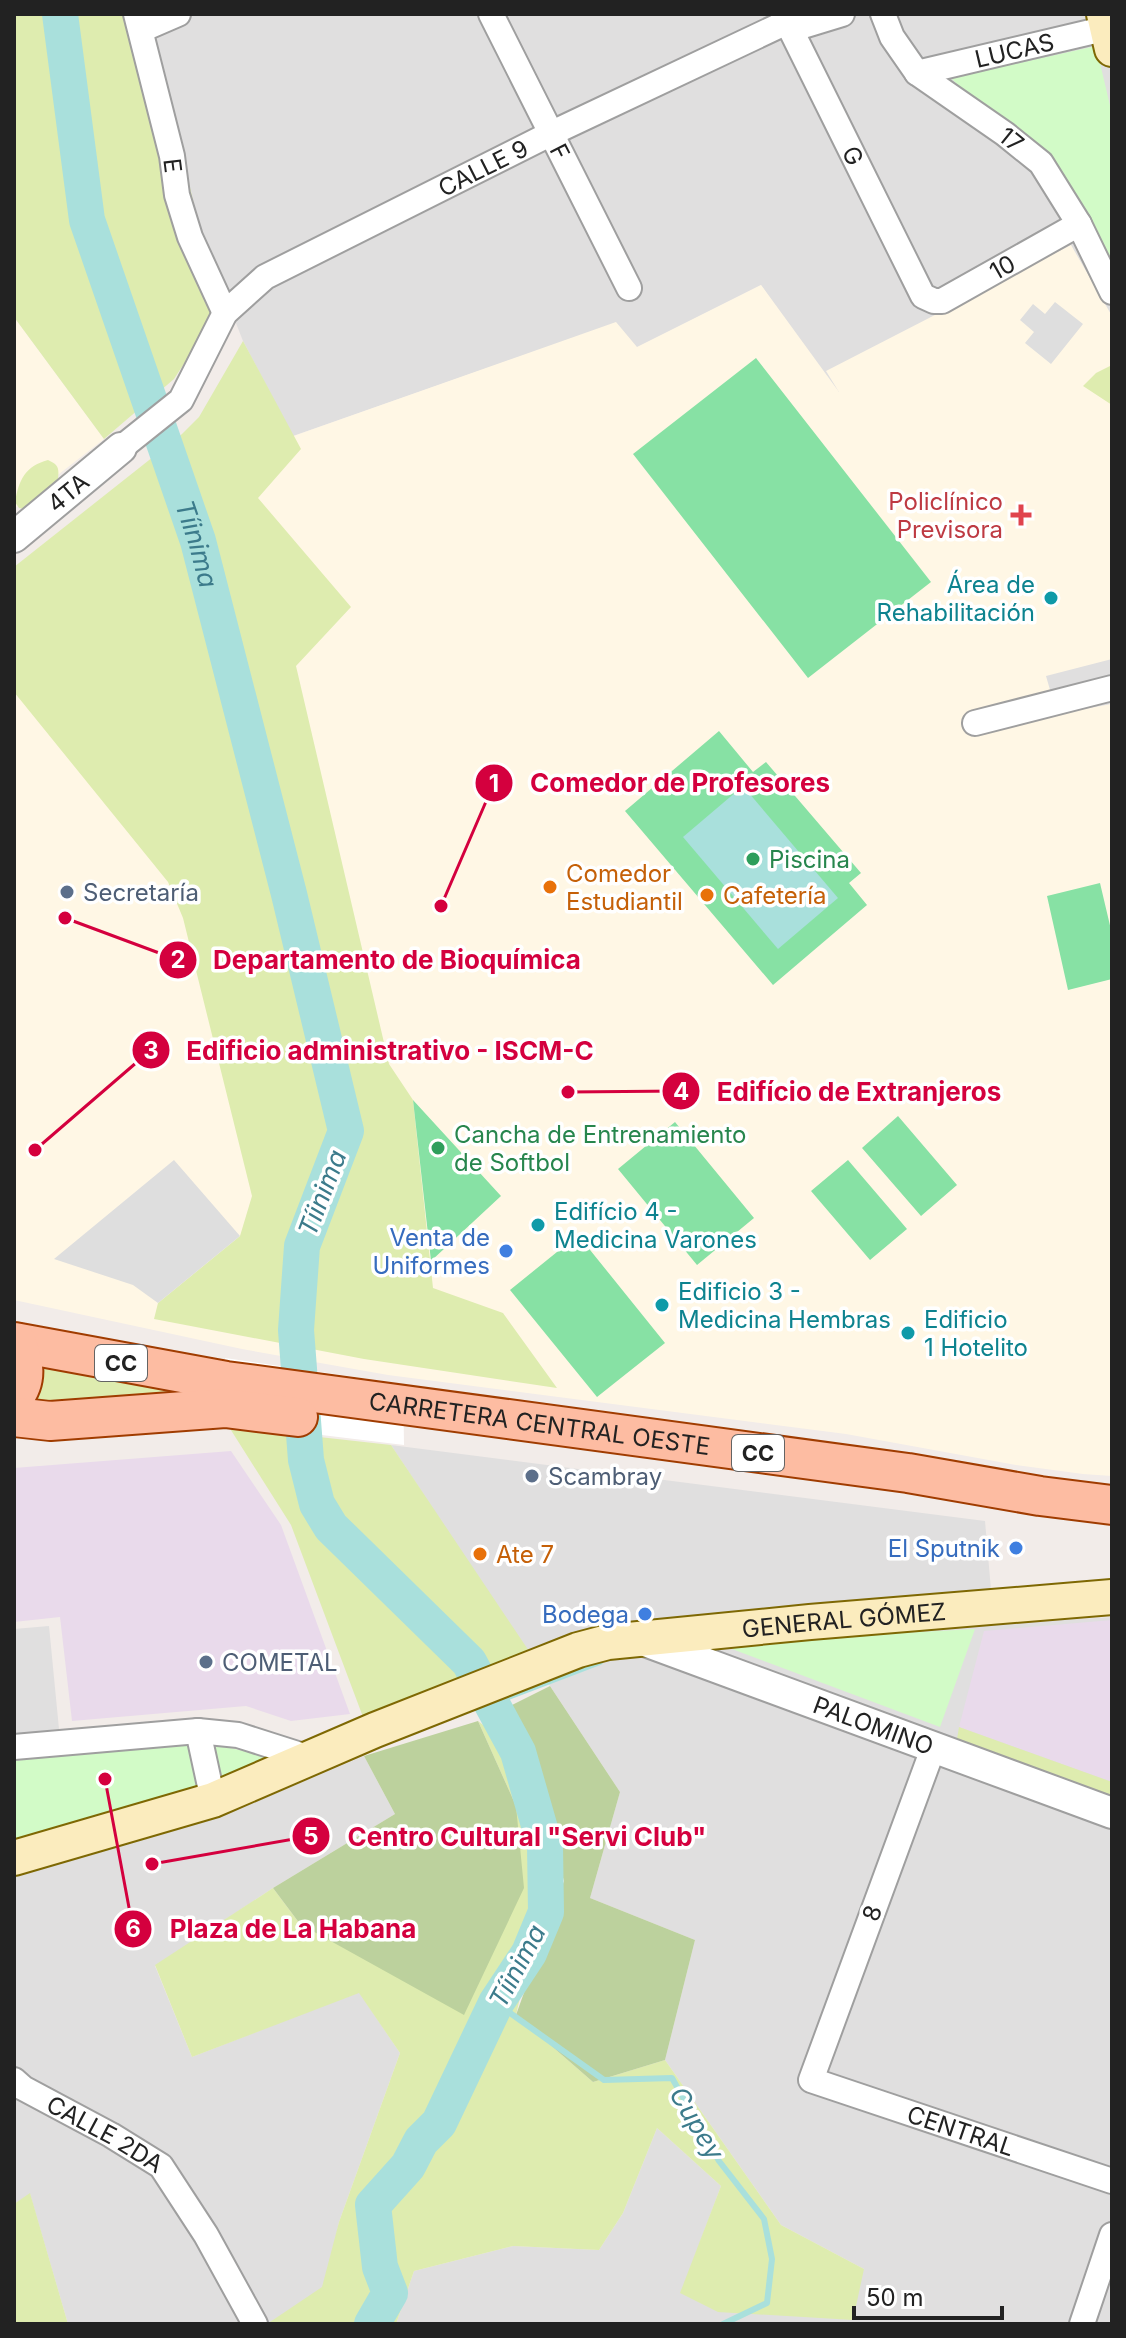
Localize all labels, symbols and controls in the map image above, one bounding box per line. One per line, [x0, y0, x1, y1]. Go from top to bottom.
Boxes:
street label: LUCAS [972, 27, 1057, 73]
street label: 17 [993, 121, 1030, 158]
street label: CALLE 9 [433, 133, 533, 202]
street label: F [544, 139, 576, 164]
street label: G [836, 141, 870, 170]
street label: E [158, 156, 189, 174]
street label: 10 [984, 248, 1020, 286]
street label: 4TA [41, 467, 95, 518]
place label: Policlínico Previsora [888, 487, 1003, 544]
water label: Tíinima [170, 496, 225, 591]
marker: Policlínico Previsora [1010, 504, 1032, 526]
place label: Área de Rehabilitación [877, 569, 1035, 627]
marker: Área de Rehabilitación [1042, 589, 1060, 607]
callout: Comedor de Profesores [474, 758, 846, 808]
text: Comedor de Profesores [530, 767, 830, 798]
text: 1 [489, 769, 499, 798]
place label: Piscina [769, 845, 850, 874]
marker: Piscina [744, 850, 762, 868]
place label: Comedor Estudiantil [566, 859, 683, 916]
place label: Secretaría [83, 878, 199, 907]
marker: Comedor Estudiantil [541, 878, 559, 896]
place label: Cafetería [723, 881, 827, 910]
marker: Secretaría [58, 883, 76, 901]
marker: Cafetería [698, 886, 716, 904]
callout: Departamento de Bioquímica [158, 935, 597, 985]
text: Departamento de Bioquímica [213, 944, 581, 975]
text: 2 [170, 945, 186, 974]
callout: Edificio administrativo - ISCM-C [131, 1025, 610, 1075]
text: Edificio administrativo - ISCM-C [186, 1035, 594, 1066]
text: 3 [143, 1036, 159, 1065]
callout: Edifício de Extranjeros [661, 1066, 1017, 1116]
text: Edifício de Extranjeros [717, 1076, 1001, 1107]
text: 4 [673, 1077, 689, 1106]
place label: Cancha de Entrenamiento de Softbol [454, 1120, 747, 1177]
marker: Cancha de Entrenamiento de Softbol [429, 1139, 447, 1157]
water label: Tíinima [291, 1145, 353, 1241]
place label: Edifício 4 - Medicina Varones [554, 1197, 757, 1254]
marker: Edifício 4 - Medicina Varones [529, 1216, 547, 1234]
place label: Venta de Uniformes [372, 1223, 490, 1280]
marker: Venta de Uniformes [497, 1242, 515, 1260]
place label: Edificio 3 - Medicina Hembras [678, 1277, 891, 1334]
marker: Edificio 3 - Medicina Hembras [653, 1296, 671, 1314]
place label: Edificio 1 Hotelito [924, 1305, 1028, 1362]
marker: Edificio 1 Hotelito [899, 1324, 917, 1342]
road number: CC [95, 1345, 147, 1381]
street label: CARRETERA CENTRAL OESTE [367, 1386, 712, 1461]
road number: CC [732, 1435, 784, 1471]
place label: Scambray [548, 1462, 662, 1491]
marker: Scambray [523, 1467, 541, 1485]
place label: El Sputnik [888, 1534, 1000, 1563]
marker: El Sputnik [1007, 1539, 1025, 1557]
place label: Ate 7 [496, 1540, 554, 1569]
marker: Ate 7 [471, 1545, 489, 1563]
street label: GENERAL GÓMEZ [741, 1596, 947, 1643]
place label: Bodega [542, 1600, 629, 1629]
marker: Bodega [636, 1605, 654, 1623]
place label: COMETAL [222, 1648, 338, 1677]
marker: COMETAL [197, 1653, 215, 1671]
street label: PALOMINO [809, 1690, 938, 1760]
callout: Centro Cultural "Servi Club" [291, 1811, 722, 1861]
text: Centro Cultural "Servi Club" [348, 1821, 706, 1852]
text: 5 [303, 1822, 319, 1851]
street label: 8 [856, 1901, 888, 1925]
callout: Plaza de La Habana [113, 1904, 432, 1954]
text: Plaza de La Habana [170, 1913, 416, 1944]
text: 6 [125, 1914, 141, 1943]
water label: Tíinima [482, 1919, 552, 2013]
water label: Cupey [663, 2081, 731, 2166]
street label: CALLE 2DA [42, 2089, 169, 2178]
street label: CENTRAL [904, 2099, 1018, 2162]
scale bar [854, 2270, 1002, 2320]
text: 50 m [866, 2283, 924, 2312]

